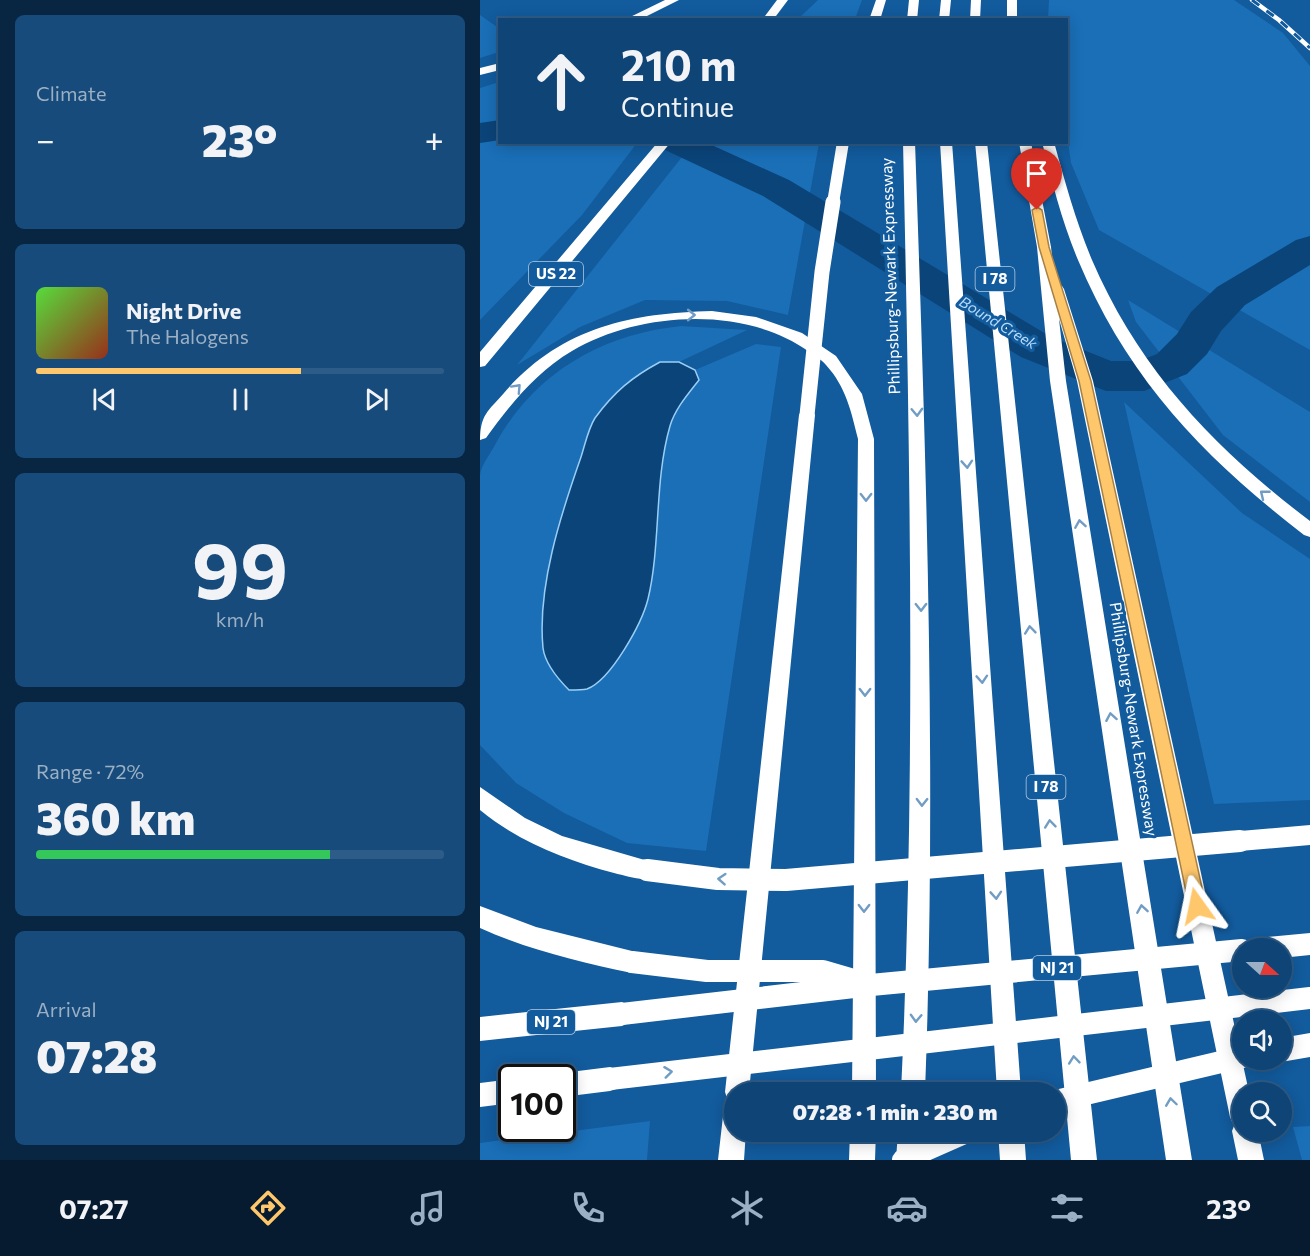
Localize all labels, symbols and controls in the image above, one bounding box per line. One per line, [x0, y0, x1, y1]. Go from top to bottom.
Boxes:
text: 210 m [621, 38, 736, 90]
icon: ahead [522, 42, 600, 120]
text: Climate [36, 81, 106, 105]
text: Continue [621, 90, 734, 123]
text: 23° [202, 111, 278, 166]
text: − [36, 118, 55, 159]
text: + [425, 118, 444, 159]
pin [1011, 148, 1062, 210]
street label: Phillipsburg-Newark Expressway [876, 157, 903, 395]
icon: arrive [1020, 157, 1053, 190]
road number: US 22 [529, 262, 583, 286]
road number: I 78 [976, 267, 1014, 291]
water label: Bound Creek [957, 292, 1041, 353]
text: Night Drive [126, 297, 241, 324]
one-way arrow [687, 309, 696, 321]
text: The Halogens [126, 324, 249, 348]
icon: previous [88, 383, 121, 416]
icon: pause [224, 383, 257, 416]
icon: next [360, 383, 393, 416]
one-way arrow [510, 385, 521, 395]
one-way arrow [910, 407, 923, 416]
one-way arrow [961, 459, 974, 468]
one-way arrow [1259, 490, 1270, 501]
one-way arrow [860, 493, 872, 502]
text: 99 [192, 520, 288, 615]
one-way arrow [1075, 520, 1087, 529]
street label: Phillipsburg-Newark Expressway [1107, 600, 1162, 837]
one-way arrow [914, 602, 927, 611]
text: km/h [216, 607, 264, 631]
one-way arrow [1024, 626, 1037, 635]
one-way arrow [975, 675, 988, 684]
one-way arrow [859, 688, 871, 697]
one-way arrow [1105, 712, 1117, 721]
text: Range · 72% [36, 759, 144, 783]
road number: I 78 [1026, 775, 1066, 799]
text: 360 km [36, 789, 195, 844]
one-way arrow [916, 797, 928, 806]
one-way arrow [1044, 820, 1057, 829]
one-way arrow [717, 873, 726, 886]
position arrow [1165, 874, 1229, 938]
one-way arrow [989, 890, 1002, 900]
one-way arrow [858, 904, 870, 913]
one-way arrow [1136, 905, 1148, 914]
north arrow [1232, 938, 1292, 998]
map controls [1232, 938, 1292, 1142]
road number: NJ 21 [1033, 956, 1081, 980]
text: Arrival [36, 997, 97, 1021]
road number: NJ 21 [527, 1010, 575, 1034]
button: sound [1232, 1010, 1292, 1070]
one-way arrow [910, 1013, 923, 1022]
text: 07:28 [36, 1027, 157, 1082]
one-way arrow [1068, 1055, 1081, 1065]
speed limit sign: 100 [498, 1064, 576, 1142]
one-way arrow [664, 1066, 673, 1079]
button: search [1232, 1082, 1292, 1142]
one-way arrow [1165, 1097, 1177, 1107]
text: 07:28 · 1 min · 230 m [792, 1098, 998, 1125]
icon: directions [247, 1187, 289, 1229]
icon: music [407, 1187, 449, 1229]
icon: phone [567, 1187, 609, 1229]
icon: climate [726, 1187, 768, 1229]
icon: car [886, 1187, 928, 1229]
icon: filters [1046, 1187, 1088, 1229]
text: 07:27 [59, 1192, 129, 1225]
text: 23° [1206, 1192, 1251, 1225]

